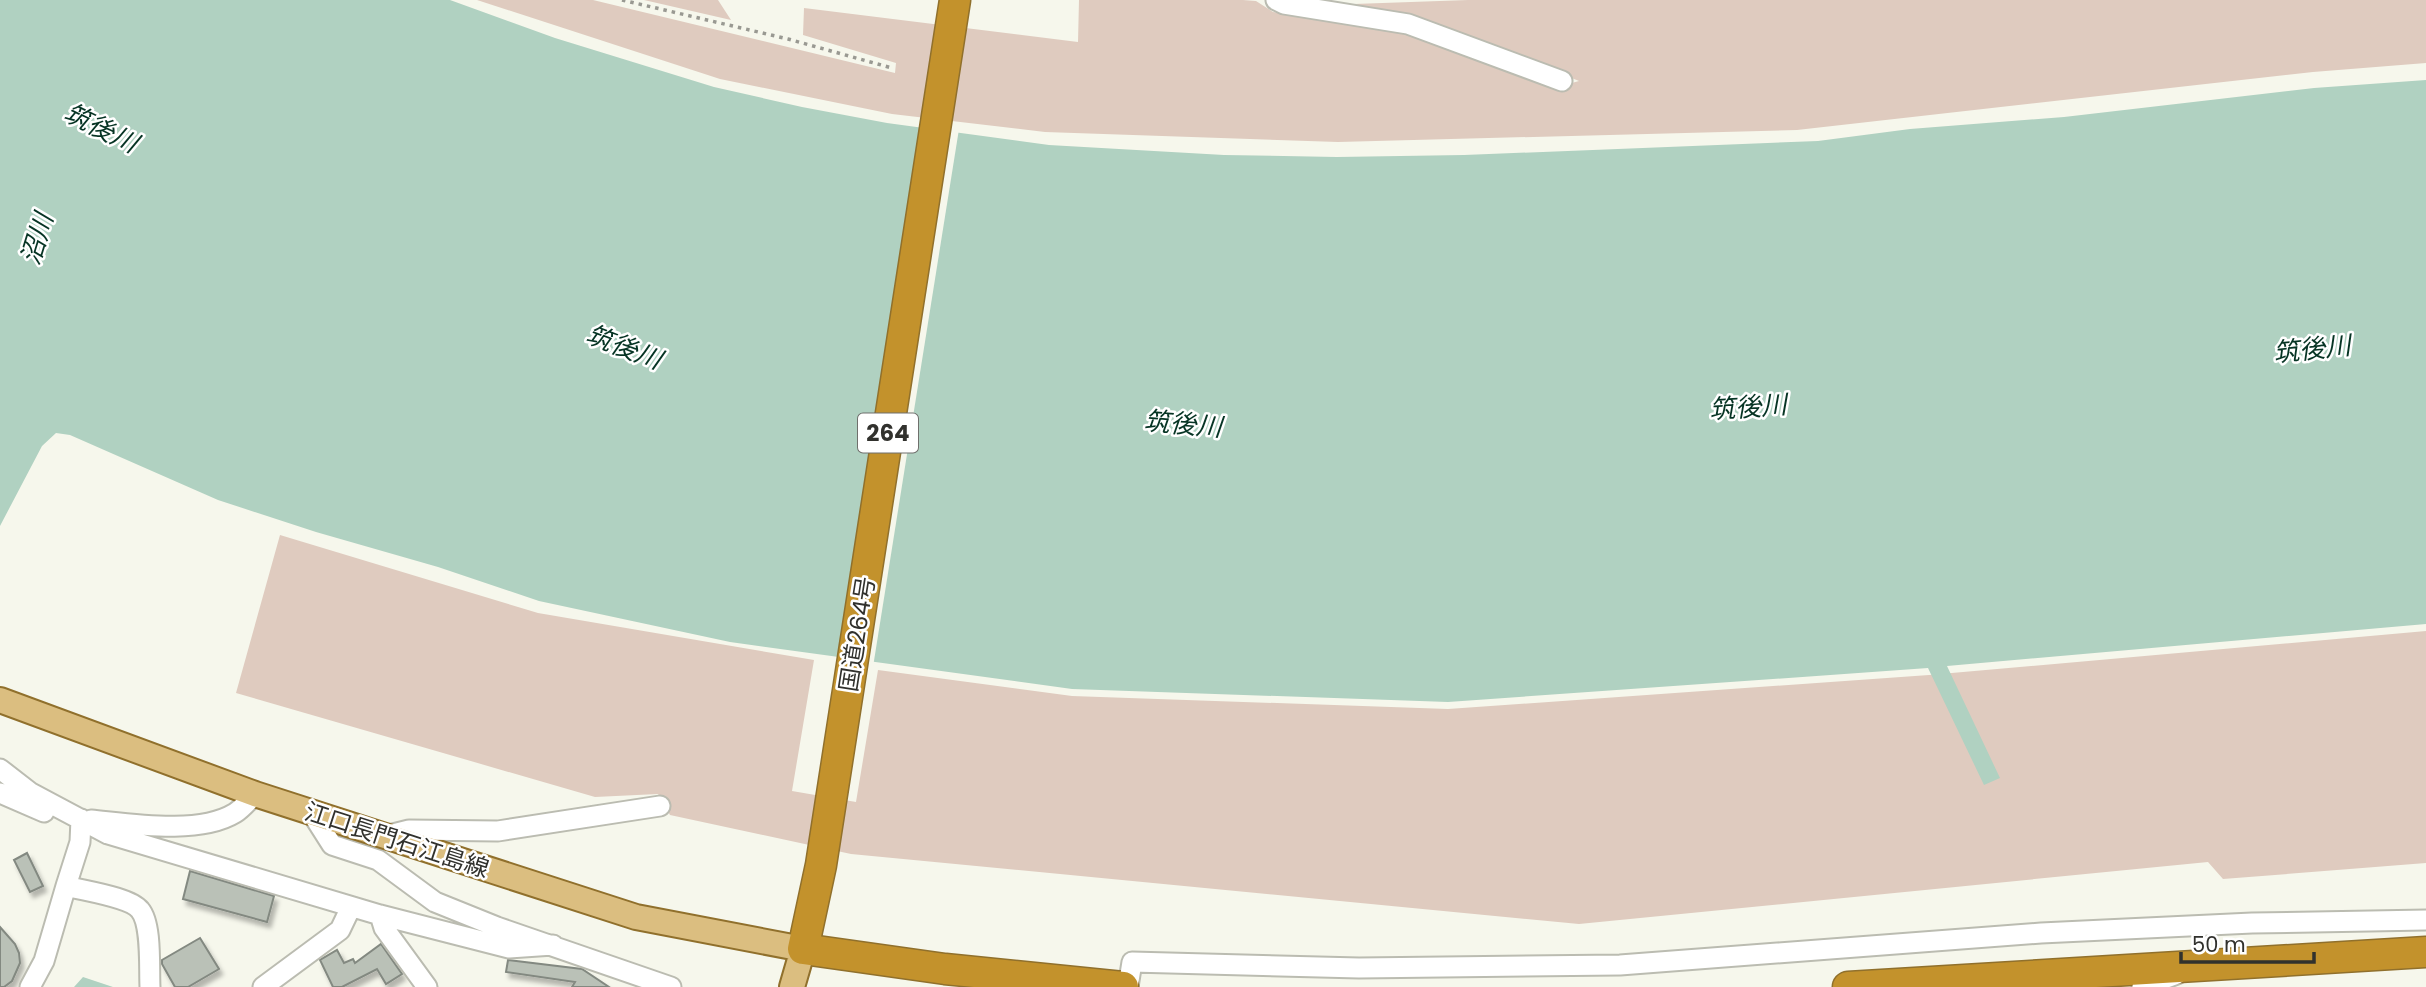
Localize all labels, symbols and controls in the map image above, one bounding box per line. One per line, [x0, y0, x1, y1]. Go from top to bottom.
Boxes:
water label: 筑後川 [58, 95, 147, 163]
water label: 沼川 [12, 206, 63, 269]
water label: 筑後川 [581, 316, 670, 379]
water label: 筑後川 [2271, 327, 2356, 371]
water label: 筑後川 [1708, 386, 1791, 428]
water label: 筑後川 [1143, 403, 1226, 446]
road number: 264 [858, 414, 918, 452]
street label: 国道264号 [832, 574, 882, 694]
street label: 江口長門石江島線 [301, 795, 493, 885]
scale bar [2181, 920, 2314, 964]
text: 50 m [2192, 930, 2246, 959]

